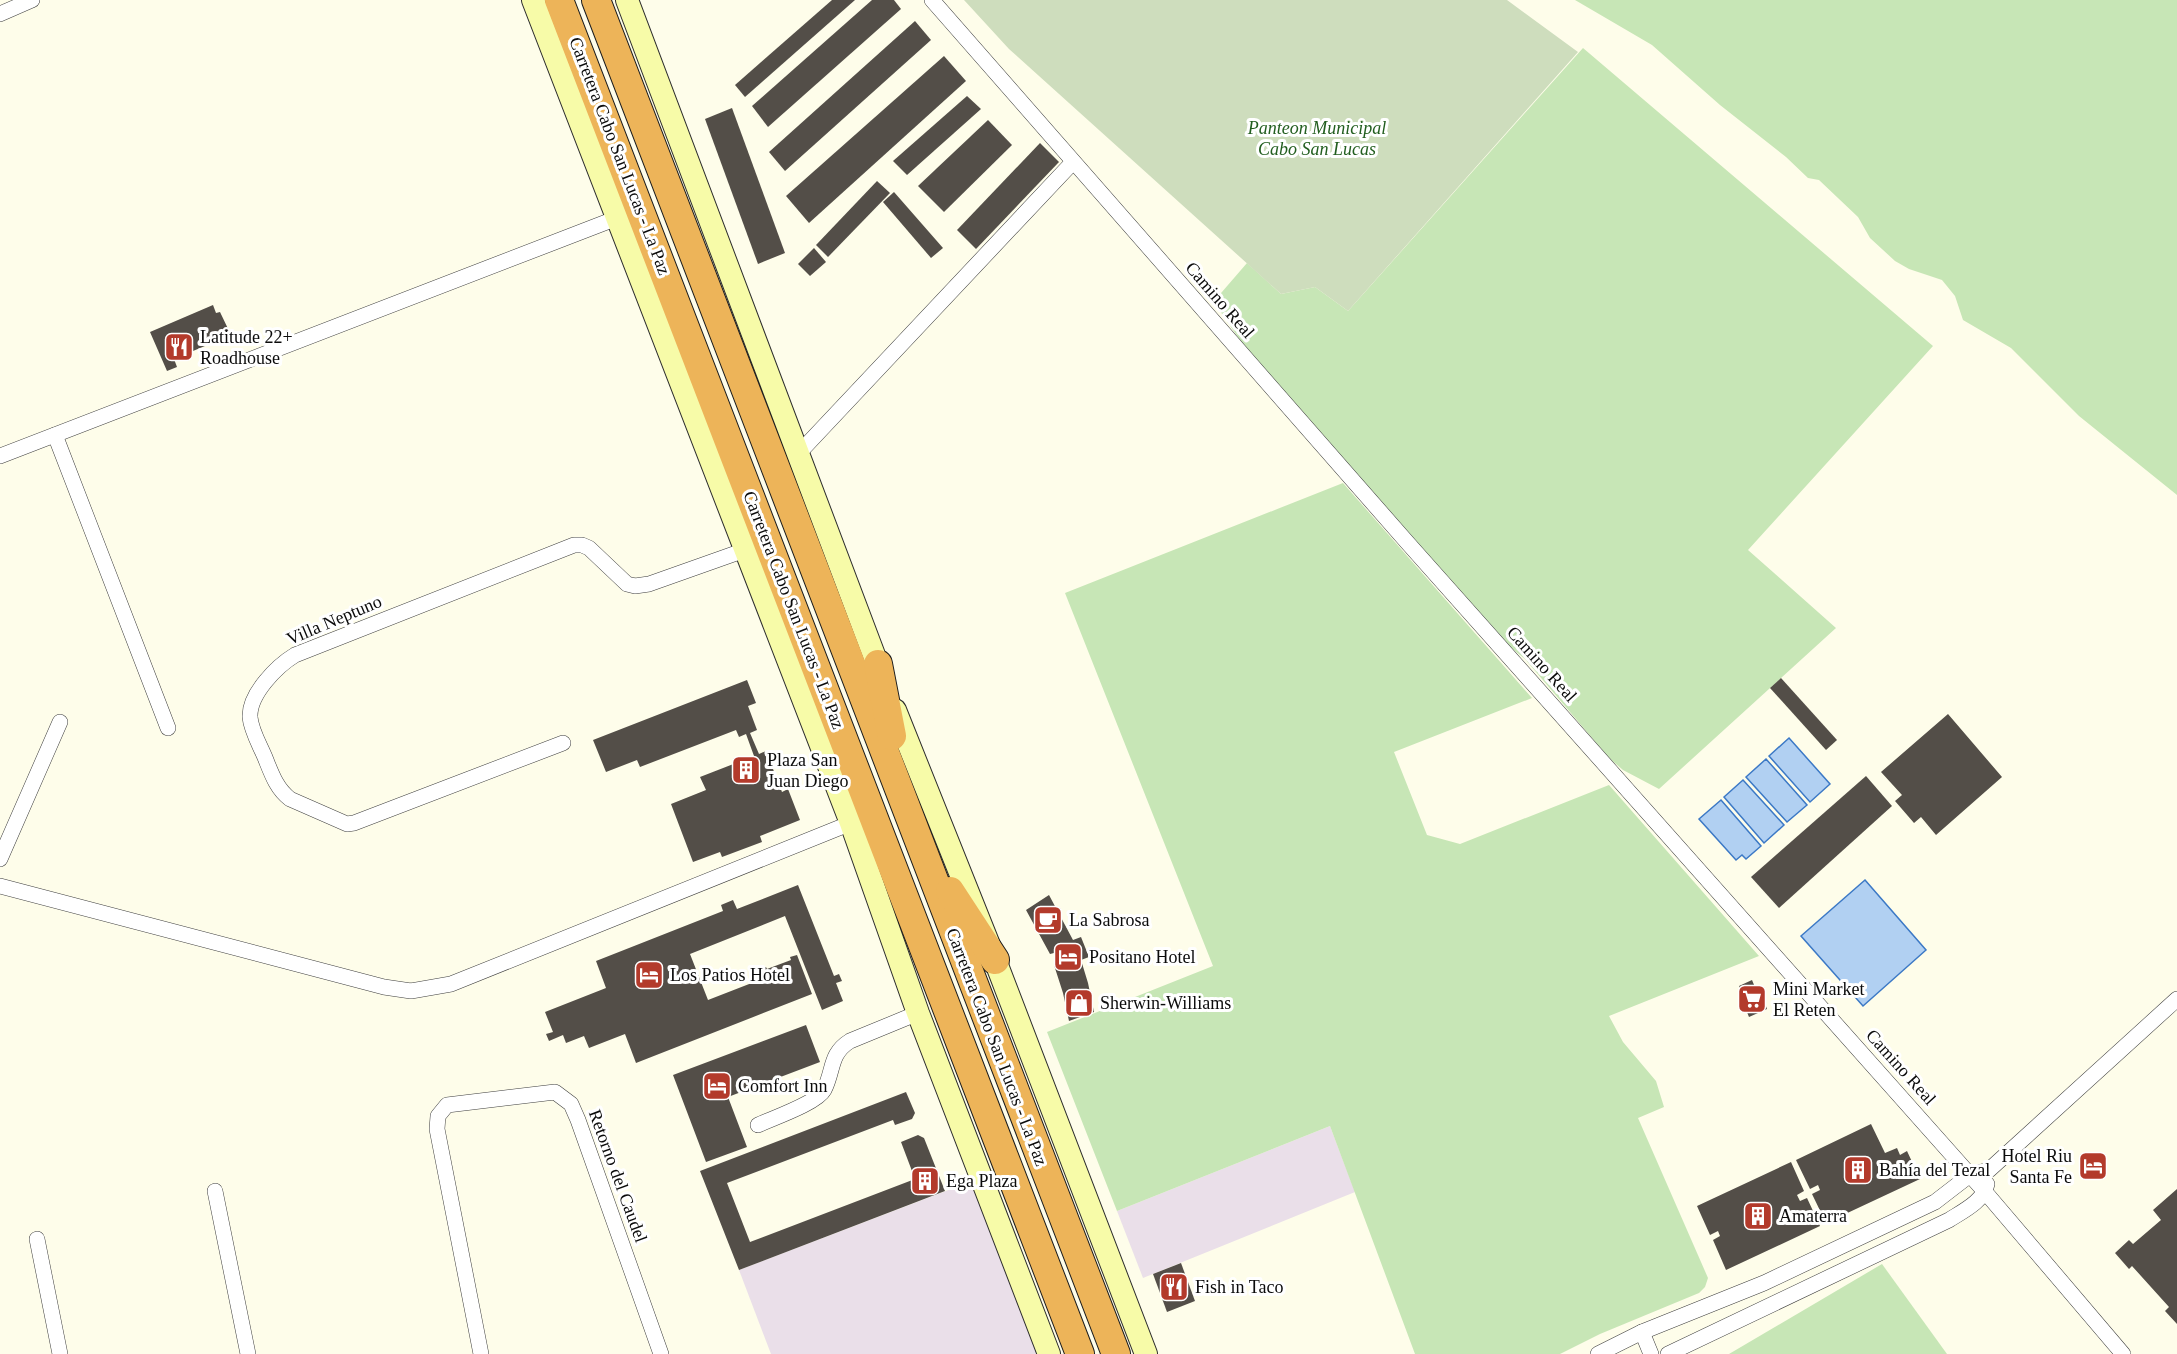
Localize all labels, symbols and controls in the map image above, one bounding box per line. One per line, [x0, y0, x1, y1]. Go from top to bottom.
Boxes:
street label: Carretera Cabo San Lucas - La Paz [565, 34, 675, 278]
park label: Panteon Municipal Cabo San Lucas [1247, 118, 1386, 159]
street label: Camino Real [1181, 258, 1259, 342]
place label: Latitude 22+ Roadhouse [200, 327, 293, 368]
restaurant icon: Latitude 22+ Roadhouse [163, 331, 195, 363]
street label: Carretera Cabo San Lucas - La Paz [739, 488, 849, 732]
street label: Villa Neptuno [283, 591, 385, 649]
street label: Camino Real [1503, 622, 1581, 706]
place label: Plaza San Juan Diego [767, 750, 848, 791]
building icon: Plaza San Juan Diego [730, 754, 762, 786]
cafe icon: La Sabrosa [1032, 904, 1064, 936]
place label: La Sabrosa [1069, 910, 1149, 930]
street label: Carretera Cabo San Lucas - La Paz [942, 925, 1052, 1169]
hotel icon: Positano Hotel [1052, 941, 1084, 973]
place label: Positano Hotel [1089, 947, 1196, 967]
hotel icon: Los Patios Hotel [633, 959, 665, 991]
place label: Los Patios Hotel [670, 965, 790, 985]
place label: Mini Market El Reten [1773, 979, 1865, 1020]
supermarket icon: Mini Market El Reten [1736, 983, 1768, 1015]
shop icon: Sherwin-Williams [1063, 987, 1095, 1019]
place label: Sherwin-Williams [1100, 993, 1231, 1013]
street label: Camino Real [1862, 1025, 1940, 1109]
hotel icon: Comfort Inn [701, 1070, 733, 1102]
place label: Comfort Inn [738, 1076, 828, 1096]
street label: Retorno del Caudel [585, 1107, 651, 1245]
place label: Hotel Riu Santa Fe [2002, 1146, 2072, 1187]
hotel icon: Hotel Riu Santa Fe [2077, 1150, 2109, 1182]
building icon: Bahía del Tezal [1842, 1154, 1874, 1186]
place label: Bahía del Tezal [1879, 1160, 1990, 1180]
building icon: Ega Plaza [909, 1165, 941, 1197]
place label: Ega Plaza [946, 1171, 1017, 1191]
building icon: Amaterra [1742, 1200, 1774, 1232]
place label: Amaterra [1779, 1206, 1847, 1226]
restaurant icon: Fish in Taco [1158, 1271, 1190, 1303]
place label: Fish in Taco [1195, 1277, 1283, 1297]

